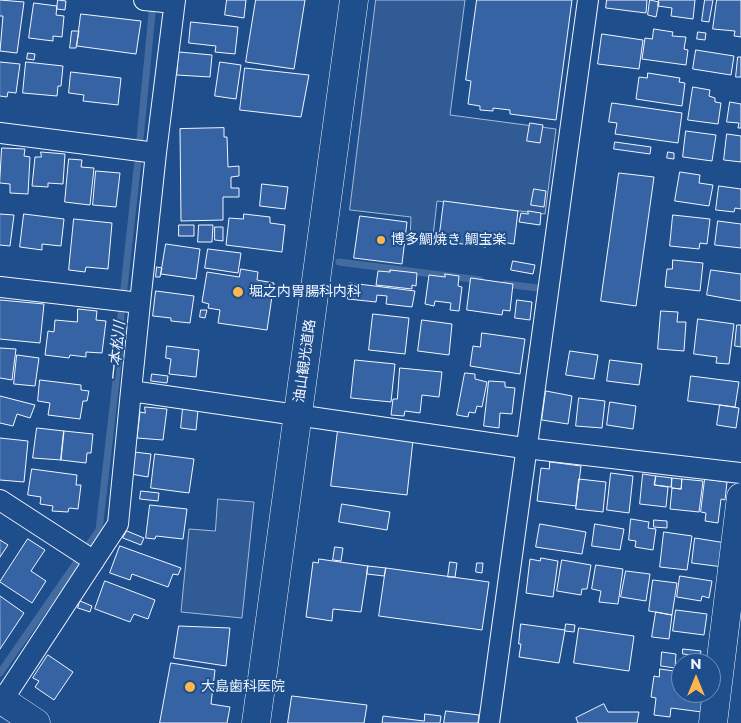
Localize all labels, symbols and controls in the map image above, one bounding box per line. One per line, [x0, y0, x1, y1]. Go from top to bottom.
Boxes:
place label: 博多鯛焼き 鯛宝楽 [391, 232, 507, 248]
marker: 博多鯛焼き 鯛宝楽 [375, 234, 387, 246]
place label: 堀之内胃腸科内科 [249, 284, 361, 300]
marker: 堀之内胃腸科内科 [231, 285, 245, 299]
street label: 油山観光道路 [291, 318, 319, 404]
water label: 一本松川 [105, 320, 129, 382]
north arrow [671, 653, 721, 703]
text: N [690, 655, 702, 673]
place label: 大島歯科医院 [201, 679, 285, 695]
marker: 大島歯科医院 [183, 680, 197, 694]

